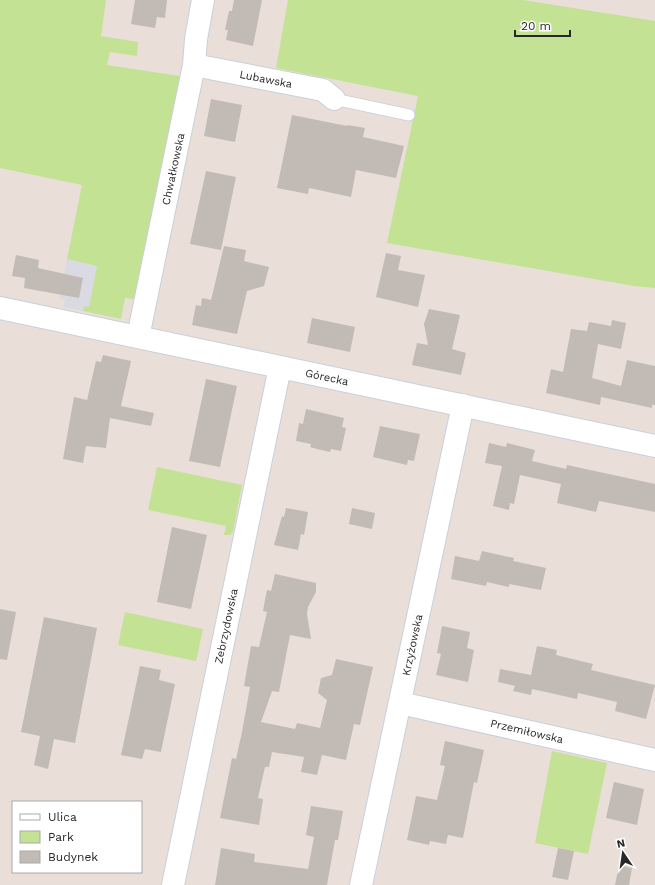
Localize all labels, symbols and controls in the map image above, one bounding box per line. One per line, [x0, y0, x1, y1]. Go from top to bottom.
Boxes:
scale bar [515, 12, 570, 38]
text: 20 m [521, 19, 551, 33]
street label: Lubawska [238, 68, 293, 91]
street label: Chwałkowska [160, 132, 187, 206]
street label: Górecka [304, 367, 350, 388]
street label: Zebrzydowska [212, 587, 241, 665]
street label: Krzyżowska [400, 613, 425, 677]
street label: Przemiłowska [489, 717, 565, 746]
legend [12, 801, 142, 873]
text: Ulica [48, 810, 77, 824]
text: Park [48, 830, 74, 844]
north arrow [603, 833, 643, 873]
text: N [615, 836, 626, 851]
text: Budynek [48, 850, 98, 864]

